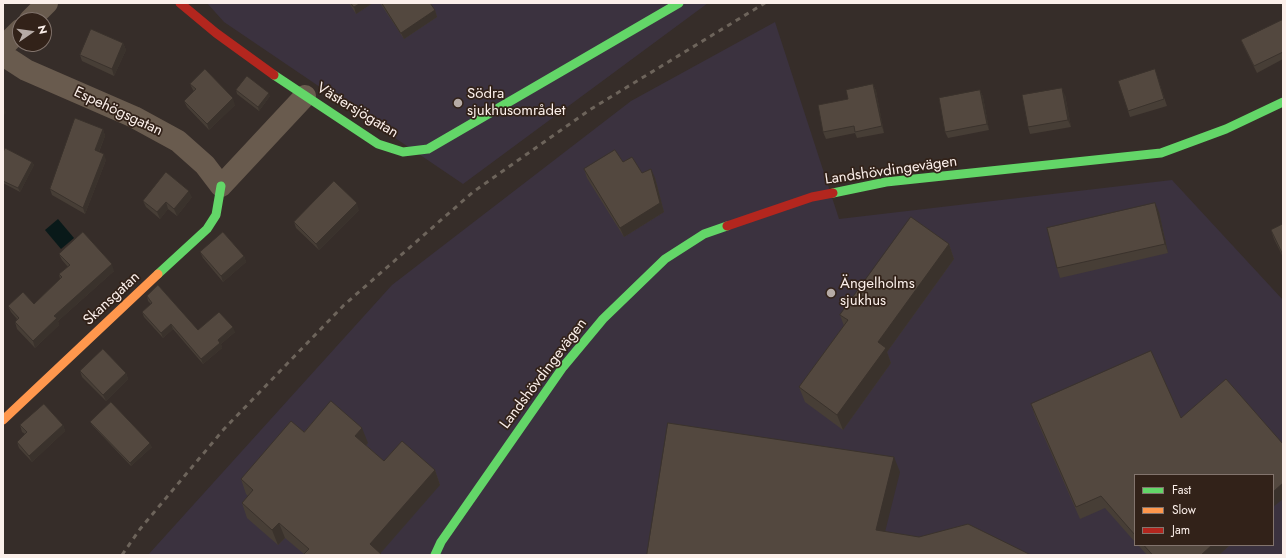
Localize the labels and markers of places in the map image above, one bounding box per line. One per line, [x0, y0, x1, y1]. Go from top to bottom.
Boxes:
place label: Södra sjukhusområdet [467, 85, 565, 120]
marker: Södra sjukhusområdet [452, 97, 464, 109]
place label: Ängelholms sjukhus [840, 275, 915, 310]
marker: Ängelholms sjukhus [825, 287, 837, 299]

